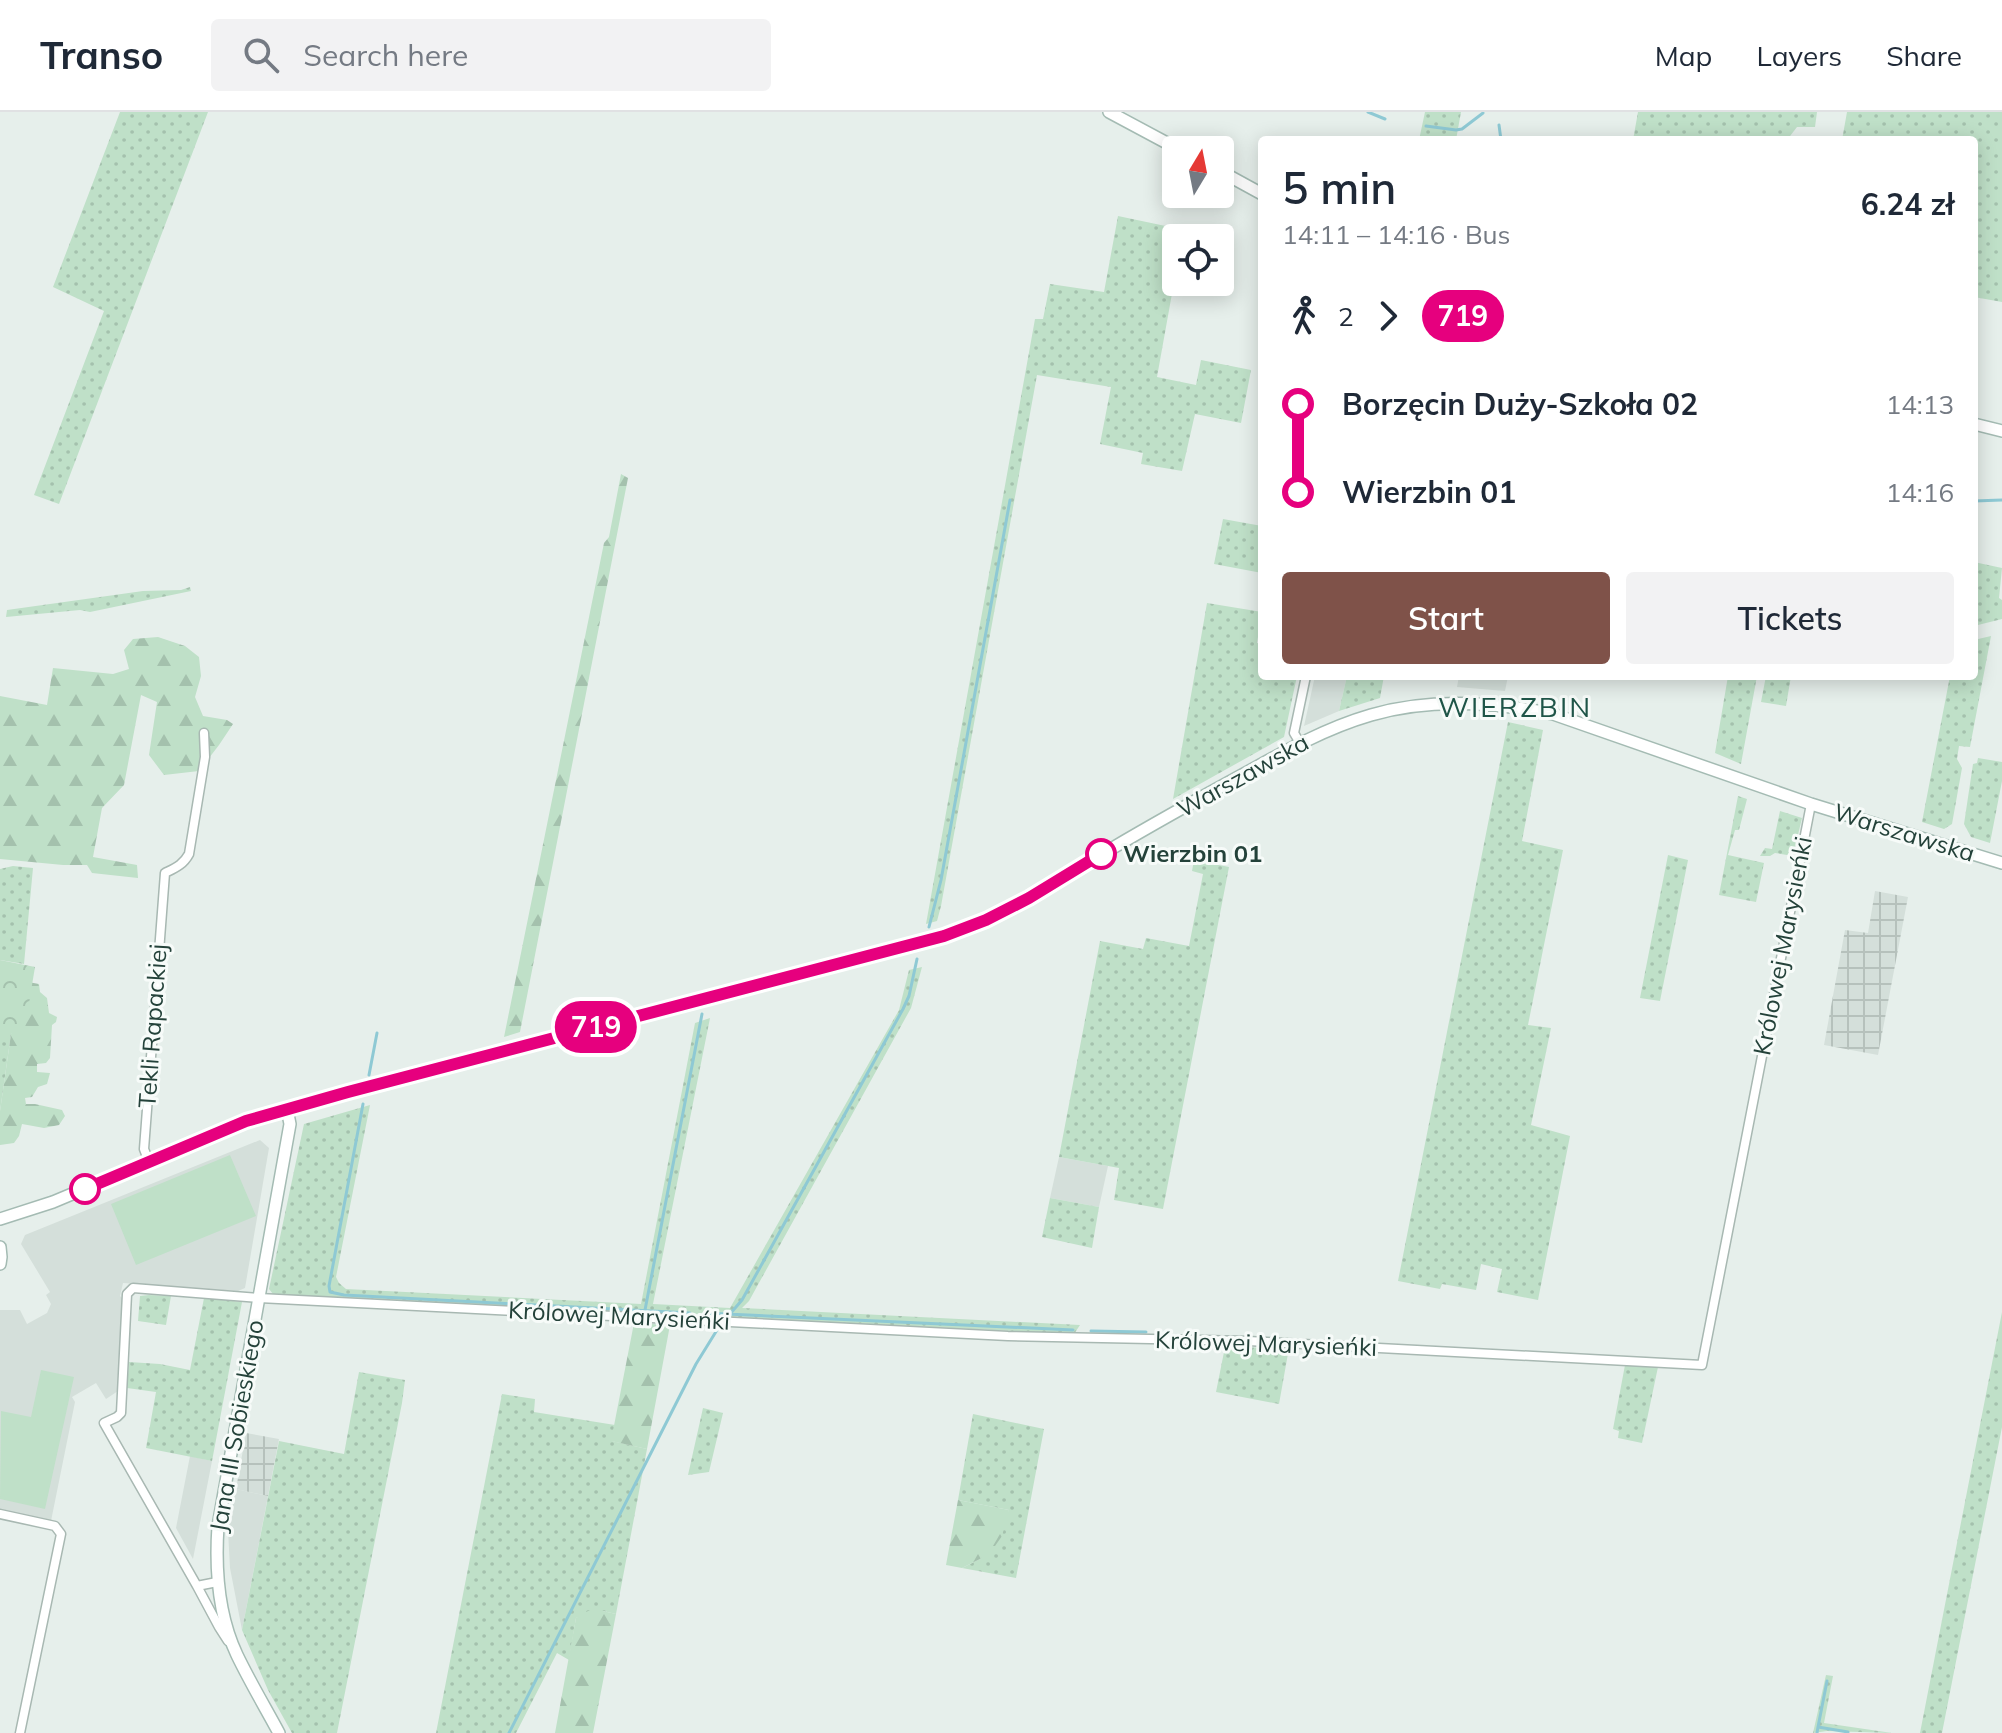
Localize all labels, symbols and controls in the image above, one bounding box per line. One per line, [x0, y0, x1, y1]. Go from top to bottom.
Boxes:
search box [211, 19, 771, 91]
text: Transo [40, 31, 163, 79]
icon: search [239, 33, 283, 77]
text: Search here [303, 36, 468, 74]
text: Map [1655, 38, 1712, 73]
text: Layers [1756, 38, 1842, 73]
text: Share [1886, 38, 1962, 73]
north arrow [1162, 136, 1234, 208]
map controls [1162, 136, 1234, 296]
text: 5 min [1282, 160, 1396, 215]
text: 6.24 zł [1861, 185, 1954, 223]
text: 14:11 – 14:16 · Bus [1282, 218, 1511, 251]
button: locate [1162, 224, 1234, 296]
icon: walk [1282, 294, 1326, 338]
icon: forward [1366, 294, 1410, 338]
text: 719 [1438, 298, 1488, 333]
text: 2 [1338, 300, 1354, 333]
text: Borzęcin Duży-Szkoła 02 [1342, 385, 1698, 423]
text: 14:13 [1886, 388, 1954, 421]
text: Wierzbin 01 [1342, 473, 1516, 511]
text: 14:16 [1886, 476, 1954, 509]
button: Start [1282, 572, 1610, 664]
button: Tickets [1626, 572, 1954, 664]
district label: WIERZBIN [1438, 689, 1592, 724]
street label: Warszawska [1171, 727, 1314, 824]
street label: Warszawska [1830, 796, 1978, 868]
street label: Królowej Marysieńki [1746, 834, 1818, 1058]
place label: Wierzbin 01 [1123, 838, 1263, 868]
marker: Wierzbin 01 [1086, 839, 1116, 869]
street label: Tekli Rapackiej [131, 943, 173, 1109]
line badge: 719 [550, 1001, 642, 1053]
text: 719 [571, 1009, 621, 1044]
unlabelled marker [70, 1174, 100, 1204]
street label: Królowej Marysieńki [507, 1294, 731, 1336]
street label: Jana III Sobieskiego [203, 1317, 269, 1534]
street label: Królowej Marysieńki [1154, 1324, 1378, 1362]

